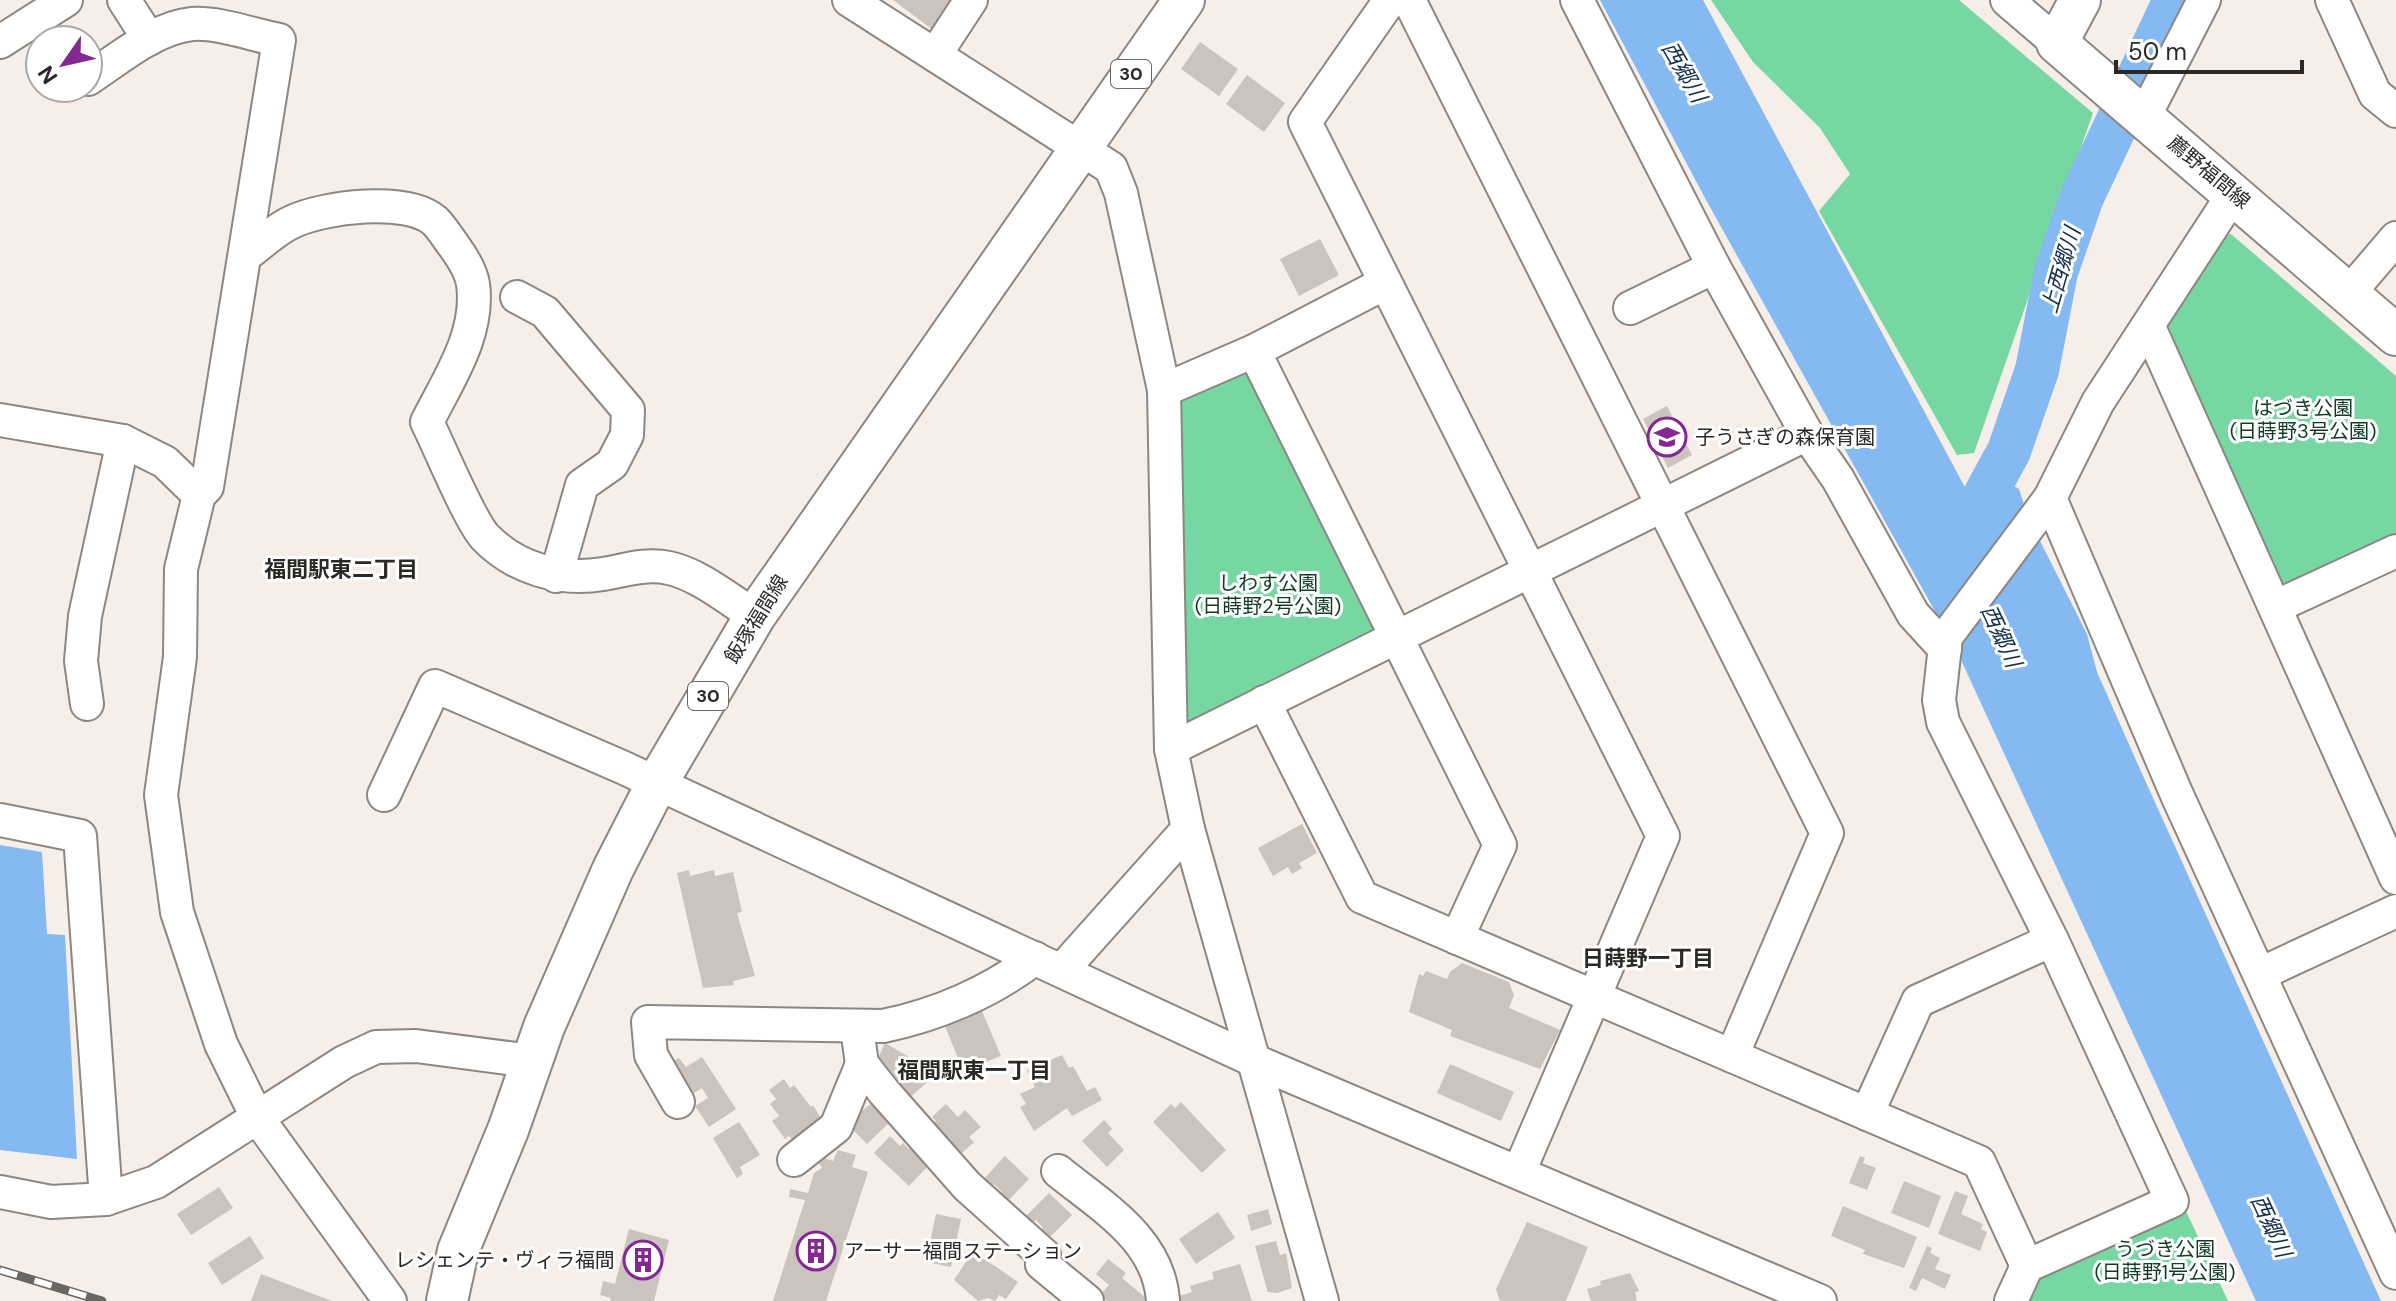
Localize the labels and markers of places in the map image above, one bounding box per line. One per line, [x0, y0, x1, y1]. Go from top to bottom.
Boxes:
school or university icon: 子うさぎの森保育園 [1646, 416, 1688, 458]
place label: 子うさぎの森保育園 [1695, 424, 1875, 450]
building icon: アーサー福間ステーション [795, 1230, 837, 1272]
place label: アーサー福間ステーション [844, 1238, 1082, 1264]
building icon: レシェンテ・ヴィラ福間 [622, 1239, 664, 1281]
place label: レシェンテ・ヴィラ福間 [395, 1247, 615, 1273]

